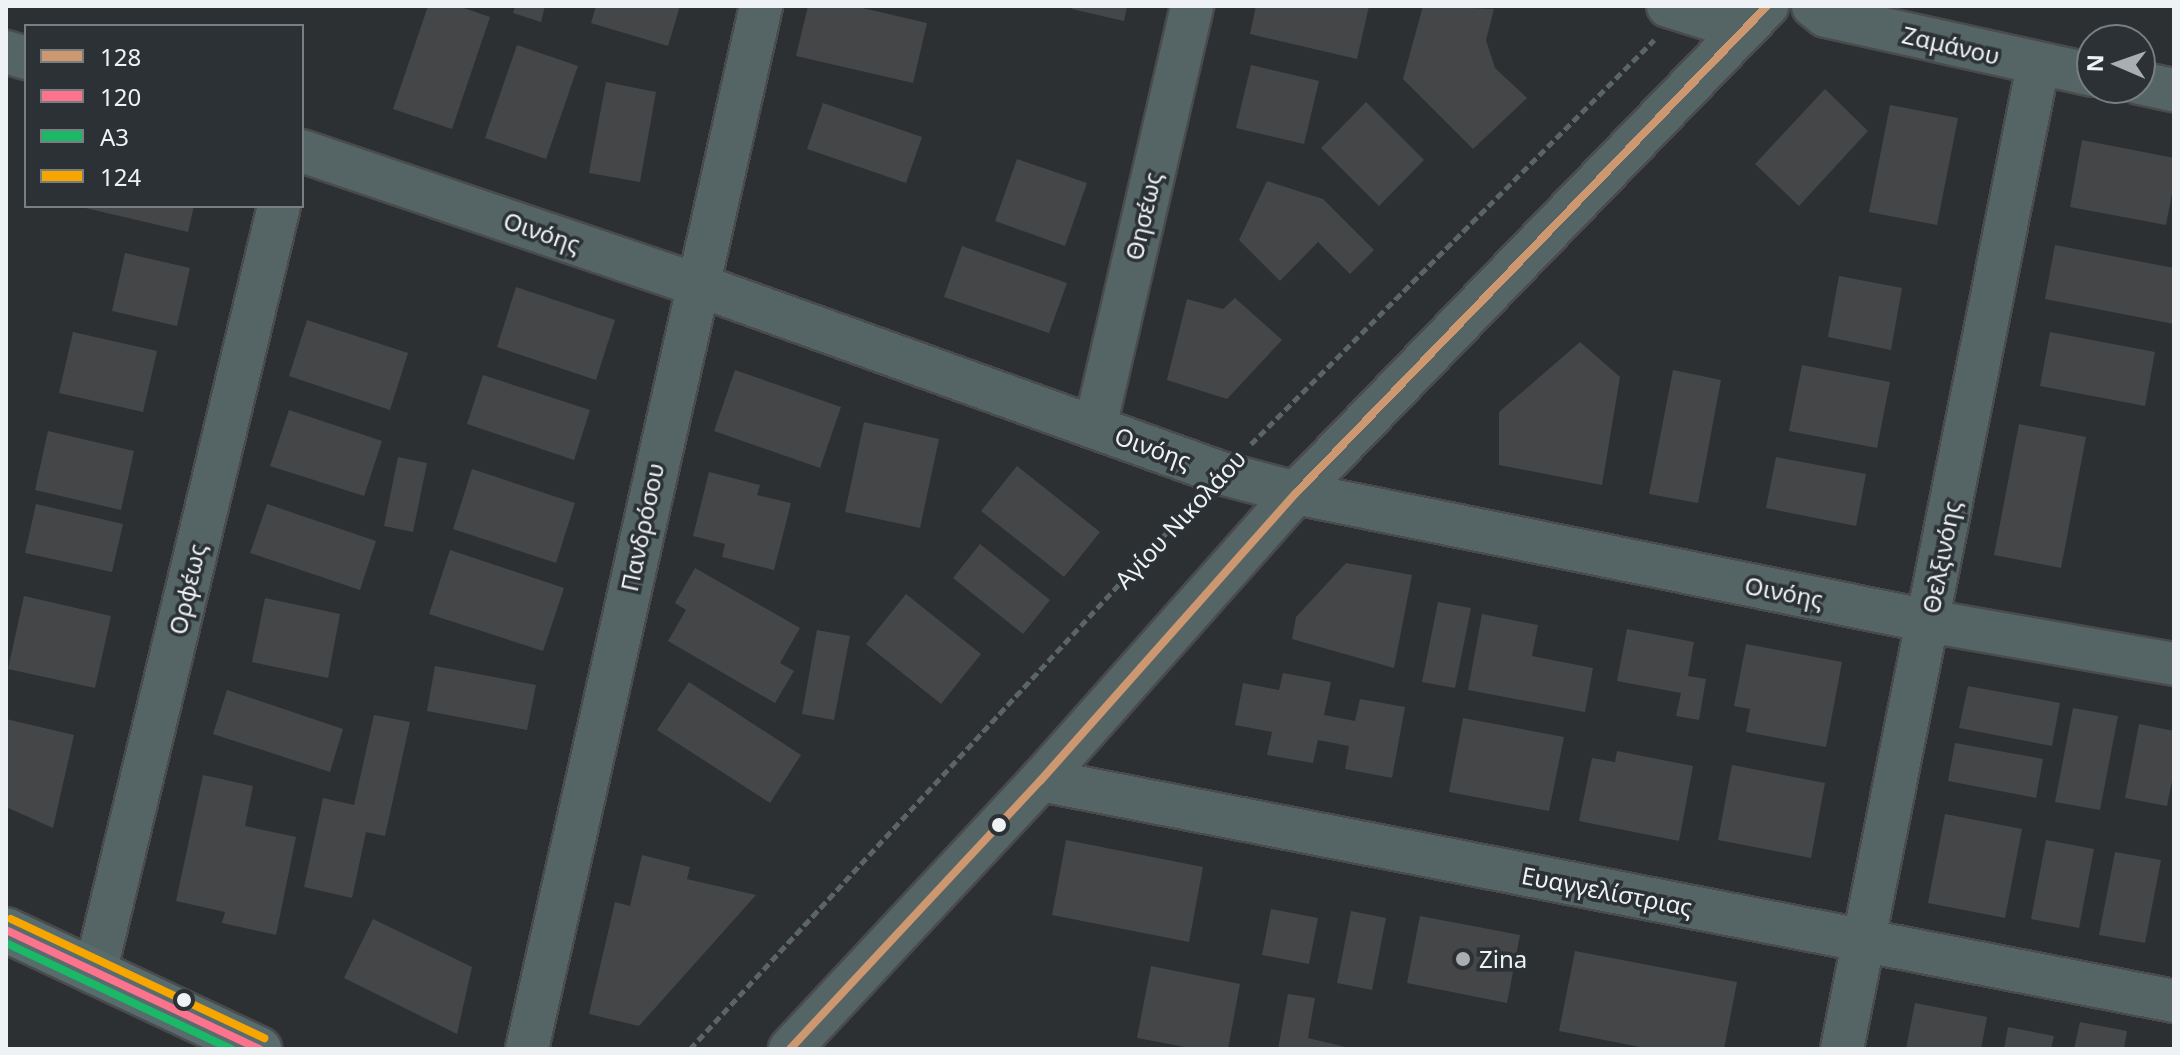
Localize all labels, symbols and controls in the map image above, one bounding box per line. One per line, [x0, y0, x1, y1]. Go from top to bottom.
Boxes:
street label: Ζαμάνου [1899, 20, 2003, 70]
legend [24, 24, 304, 208]
north arrow [2076, 24, 2156, 104]
text: 128 [100, 40, 141, 73]
text: N [2079, 54, 2109, 73]
text: 120 [100, 80, 141, 113]
text: Α3 [100, 120, 129, 153]
text: 124 [100, 160, 141, 193]
street label: Θησέως [1119, 169, 1167, 263]
street label: Οινόης [500, 205, 584, 259]
street label: Οινόης [1111, 421, 1195, 475]
street label: Αγίου Νικολάου [1108, 444, 1252, 594]
street label: Πανδρόσου [614, 460, 670, 594]
street label: Θελξινόης [1916, 498, 1966, 616]
street label: Ορφέως [163, 541, 211, 637]
street label: Οινόης [1742, 570, 1826, 614]
unlabelled marker [991, 817, 1007, 833]
street label: Ευαγγελίστριας [1519, 860, 1695, 922]
place label: Zina [1479, 945, 1527, 973]
marker: Zina [1454, 950, 1472, 968]
unlabelled marker [176, 992, 192, 1008]

